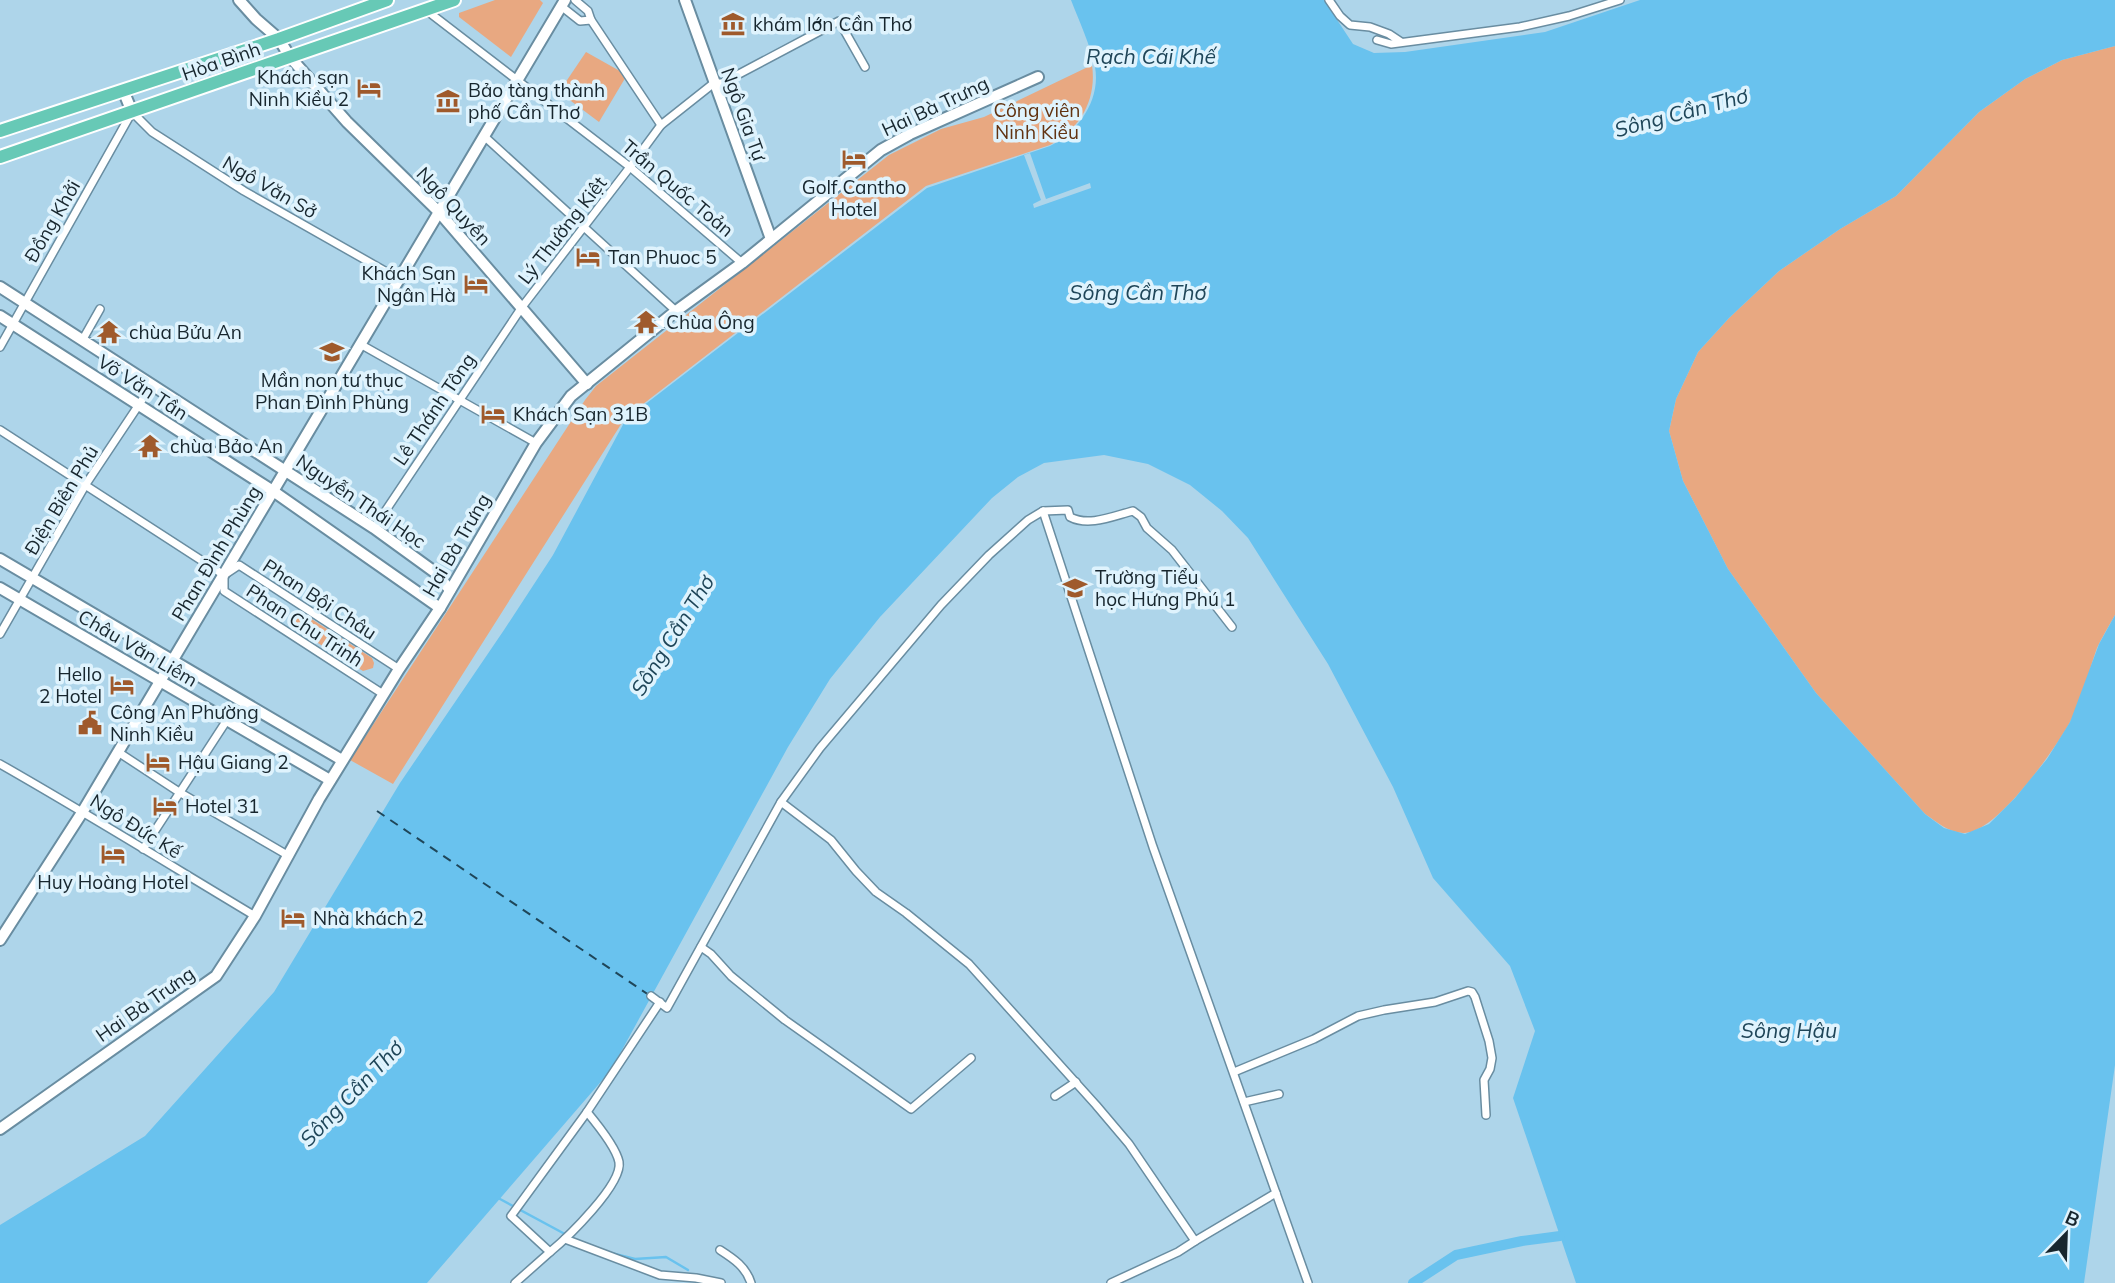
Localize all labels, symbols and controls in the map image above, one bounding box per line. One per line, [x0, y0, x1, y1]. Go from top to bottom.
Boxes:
museum icon: khám lớn Cần Thơ [719, 10, 747, 38]
place label: khám lớn Cần Thơ [753, 12, 912, 36]
street label: Hòa Bình [179, 36, 263, 86]
water label: Rạch Cái Khế [1086, 43, 1217, 69]
street label: Ngô Gia Tự [716, 64, 772, 165]
place label: Khách sạn Ninh Kiều 2 [249, 65, 349, 111]
street label: Hai Bà Trưng [878, 71, 992, 141]
hotel icon: Khách sạn Ninh Kiều 2 [355, 74, 383, 102]
place label: Bảo tàng thành phố Cần Thơ [468, 78, 605, 124]
water label: Sông Cần Thơ [1611, 81, 1752, 142]
museum icon: Bảo tàng thành phố Cần Thơ [434, 87, 462, 115]
park label: Công viên Ninh Kiều [994, 98, 1080, 144]
street label: Trần Quốc Toản [617, 134, 739, 242]
hotel icon: Golf Cantho Hotel [840, 145, 868, 173]
street label: Ngô Văn Sở [219, 150, 321, 224]
street label: Ngô Quyền [412, 162, 496, 250]
street label: Lý Thường Kiệt [512, 171, 612, 289]
place label: Golf Cantho Hotel [802, 175, 906, 221]
street label: Đồng Khởi [19, 176, 85, 266]
hotel icon: Tan Phuoc 5 [574, 243, 602, 271]
place label: Tan Phuoc 5 [608, 245, 717, 269]
place label: Khách Sạn Ngân Hà [362, 261, 456, 307]
hotel icon: Khách Sạn Ngân Hà [462, 270, 490, 298]
water label: Sông Cần Thơ [1069, 279, 1208, 305]
temple icon: Chùa Ông [632, 308, 660, 336]
place label: Chùa Ông [666, 310, 755, 334]
temple icon: chùa Bửu An [95, 318, 123, 346]
place label: chùa Bửu An [129, 320, 242, 344]
school or university icon: Mần non tư thục Phan Đình Phùng [318, 338, 346, 366]
street label: Lê Thánh Tông [388, 348, 480, 470]
street label: Võ Văn Tần [93, 349, 193, 425]
place label: Mần non tư thục Phan Đình Phùng [255, 368, 409, 414]
hotel icon: Khách Sạn 31B [479, 400, 507, 428]
place label: Khách Sạn 31B [513, 402, 648, 426]
temple icon: chùa Bảo An [136, 432, 164, 460]
place label: chùa Bảo An [170, 434, 283, 458]
street label: Điện Biên Phủ [19, 441, 103, 559]
street label: Nguyễn Thái Học [292, 449, 430, 553]
street label: Phan Đình Phùng [166, 481, 266, 625]
street label: Hai Bà Trưng [417, 489, 495, 601]
street label: Phan Bội Châu [259, 553, 381, 645]
place label: Trường Tiểu học Hưng Phú 1 [1095, 565, 1235, 611]
water label: Sông Cần Thơ [625, 569, 720, 700]
school or university icon: Trường Tiểu học Hưng Phú 1 [1061, 574, 1089, 602]
street label: Phan Chu Trinh [242, 578, 368, 672]
street label: Châu Văn Liêm [74, 604, 202, 692]
place label: Hello 2 Hotel [39, 662, 102, 708]
hotel icon: Hello 2 Hotel [108, 671, 136, 699]
place label: Công An Phường Ninh Kiều [110, 700, 259, 746]
public building icon: Công An Phường Ninh Kiều [76, 709, 104, 737]
hotel icon: Hậu Giang 2 [144, 748, 172, 776]
place label: Hậu Giang 2 [178, 750, 289, 774]
street label: Ngô Đức Kế [86, 788, 187, 864]
hotel icon: Hotel 31 [151, 792, 179, 820]
place label: Hotel 31 [185, 794, 259, 818]
hotel icon: Huy Hoàng Hotel [99, 840, 127, 868]
place label: Huy Hoàng Hotel [37, 870, 189, 894]
hotel icon: Nhà khách 2 [279, 904, 307, 932]
place label: Nhà khách 2 [313, 906, 424, 930]
street label: Hai Bà Trưng [91, 961, 199, 1047]
water label: Sông Hậu [1741, 1017, 1837, 1043]
water label: Sông Cần Thơ [294, 1034, 409, 1151]
north arrow [2031, 1199, 2101, 1269]
text: B [2062, 1205, 2083, 1232]

